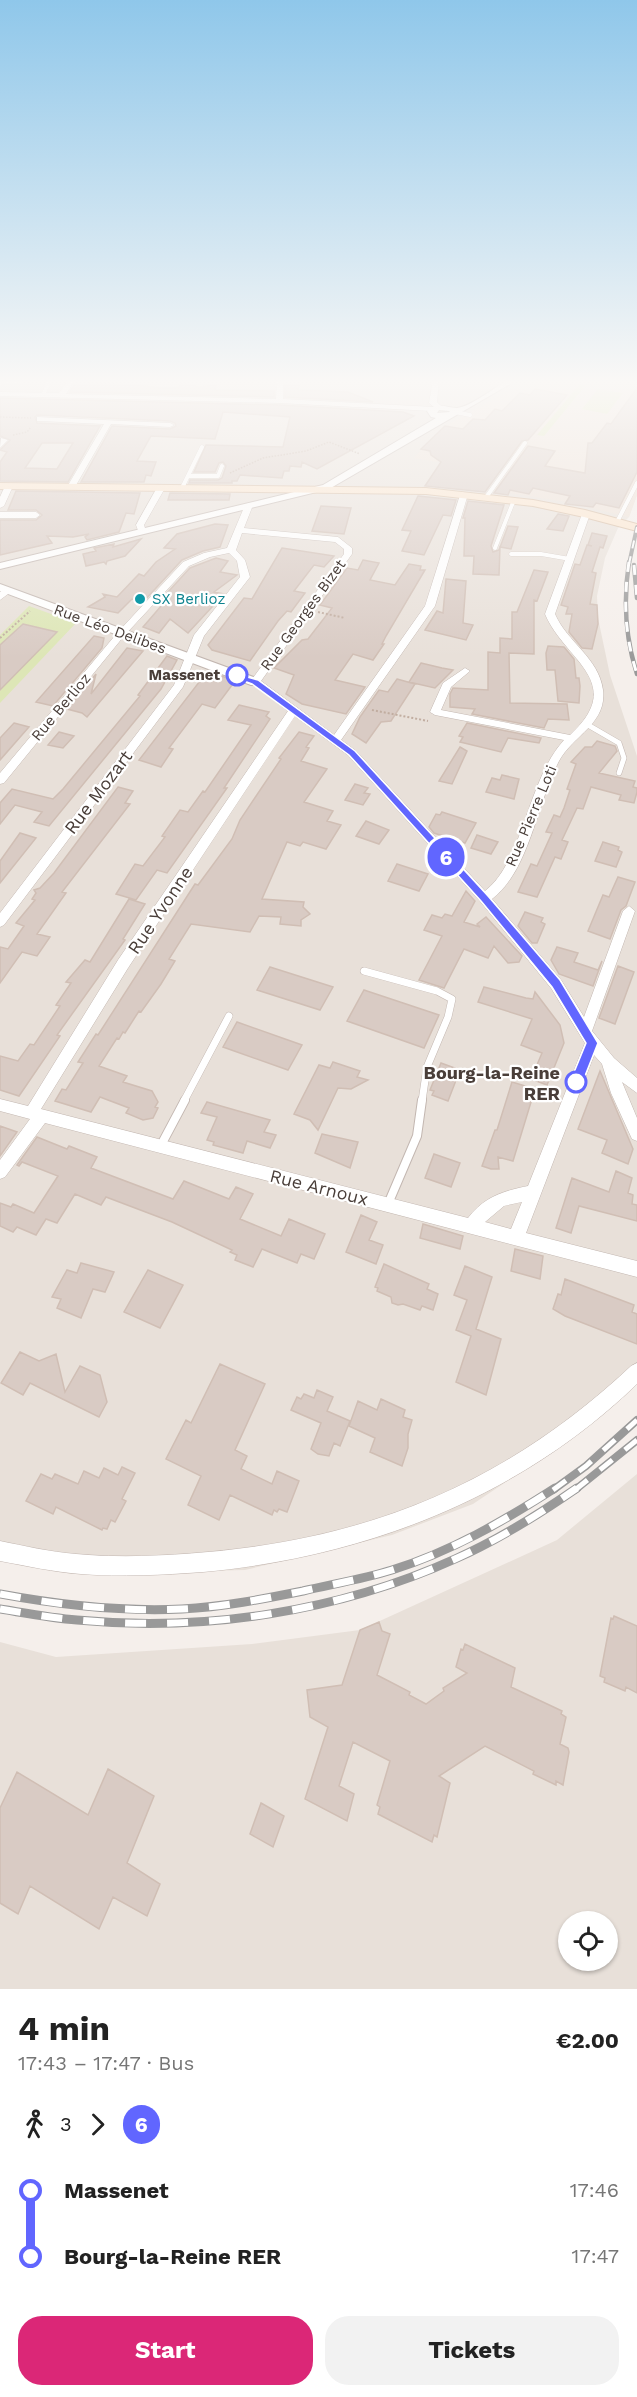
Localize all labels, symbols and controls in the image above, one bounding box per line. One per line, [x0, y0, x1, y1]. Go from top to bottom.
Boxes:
street label: Rue Georges Bizet [257, 555, 350, 674]
place label: SX Berlioz [152, 590, 225, 608]
marker: SX Berlioz [133, 592, 147, 606]
street label: Rue Léo Delibes [51, 600, 169, 658]
marker: Massenet [226, 664, 248, 686]
place label: Massenet [149, 666, 220, 684]
street label: Rue Berlioz [27, 669, 95, 745]
street label: Rue Mozart [60, 746, 137, 838]
street label: Rue Pierre Loti [502, 763, 560, 869]
line badge: 6 [426, 838, 466, 876]
text: 6 [440, 845, 452, 870]
street label: Rue Yvonne [123, 862, 197, 958]
place label: Bourg-la-Reine RER [424, 1062, 561, 1104]
marker: Bourg-la-Reine RER [565, 1071, 587, 1093]
street label: Rue Arnoux [268, 1165, 370, 1209]
map controls [558, 1911, 618, 1971]
button: locate [558, 1911, 618, 1971]
text: 4 min [18, 2009, 110, 2048]
text: €2.00 [556, 2028, 619, 2053]
text: 17:43 – 17:47 · Bus [18, 2051, 194, 2075]
icon: walk [18, 2108, 51, 2141]
icon: forward [81, 2108, 114, 2141]
text: 3 [60, 2112, 72, 2136]
text: 6 [135, 2112, 148, 2137]
text: Massenet [64, 2178, 169, 2203]
text: 17:46 [570, 2178, 619, 2202]
text: Bourg-la-Reine RER [64, 2244, 281, 2269]
text: 17:47 [572, 2244, 619, 2268]
button: Start [18, 2316, 313, 2385]
button: Tickets [325, 2316, 619, 2385]

